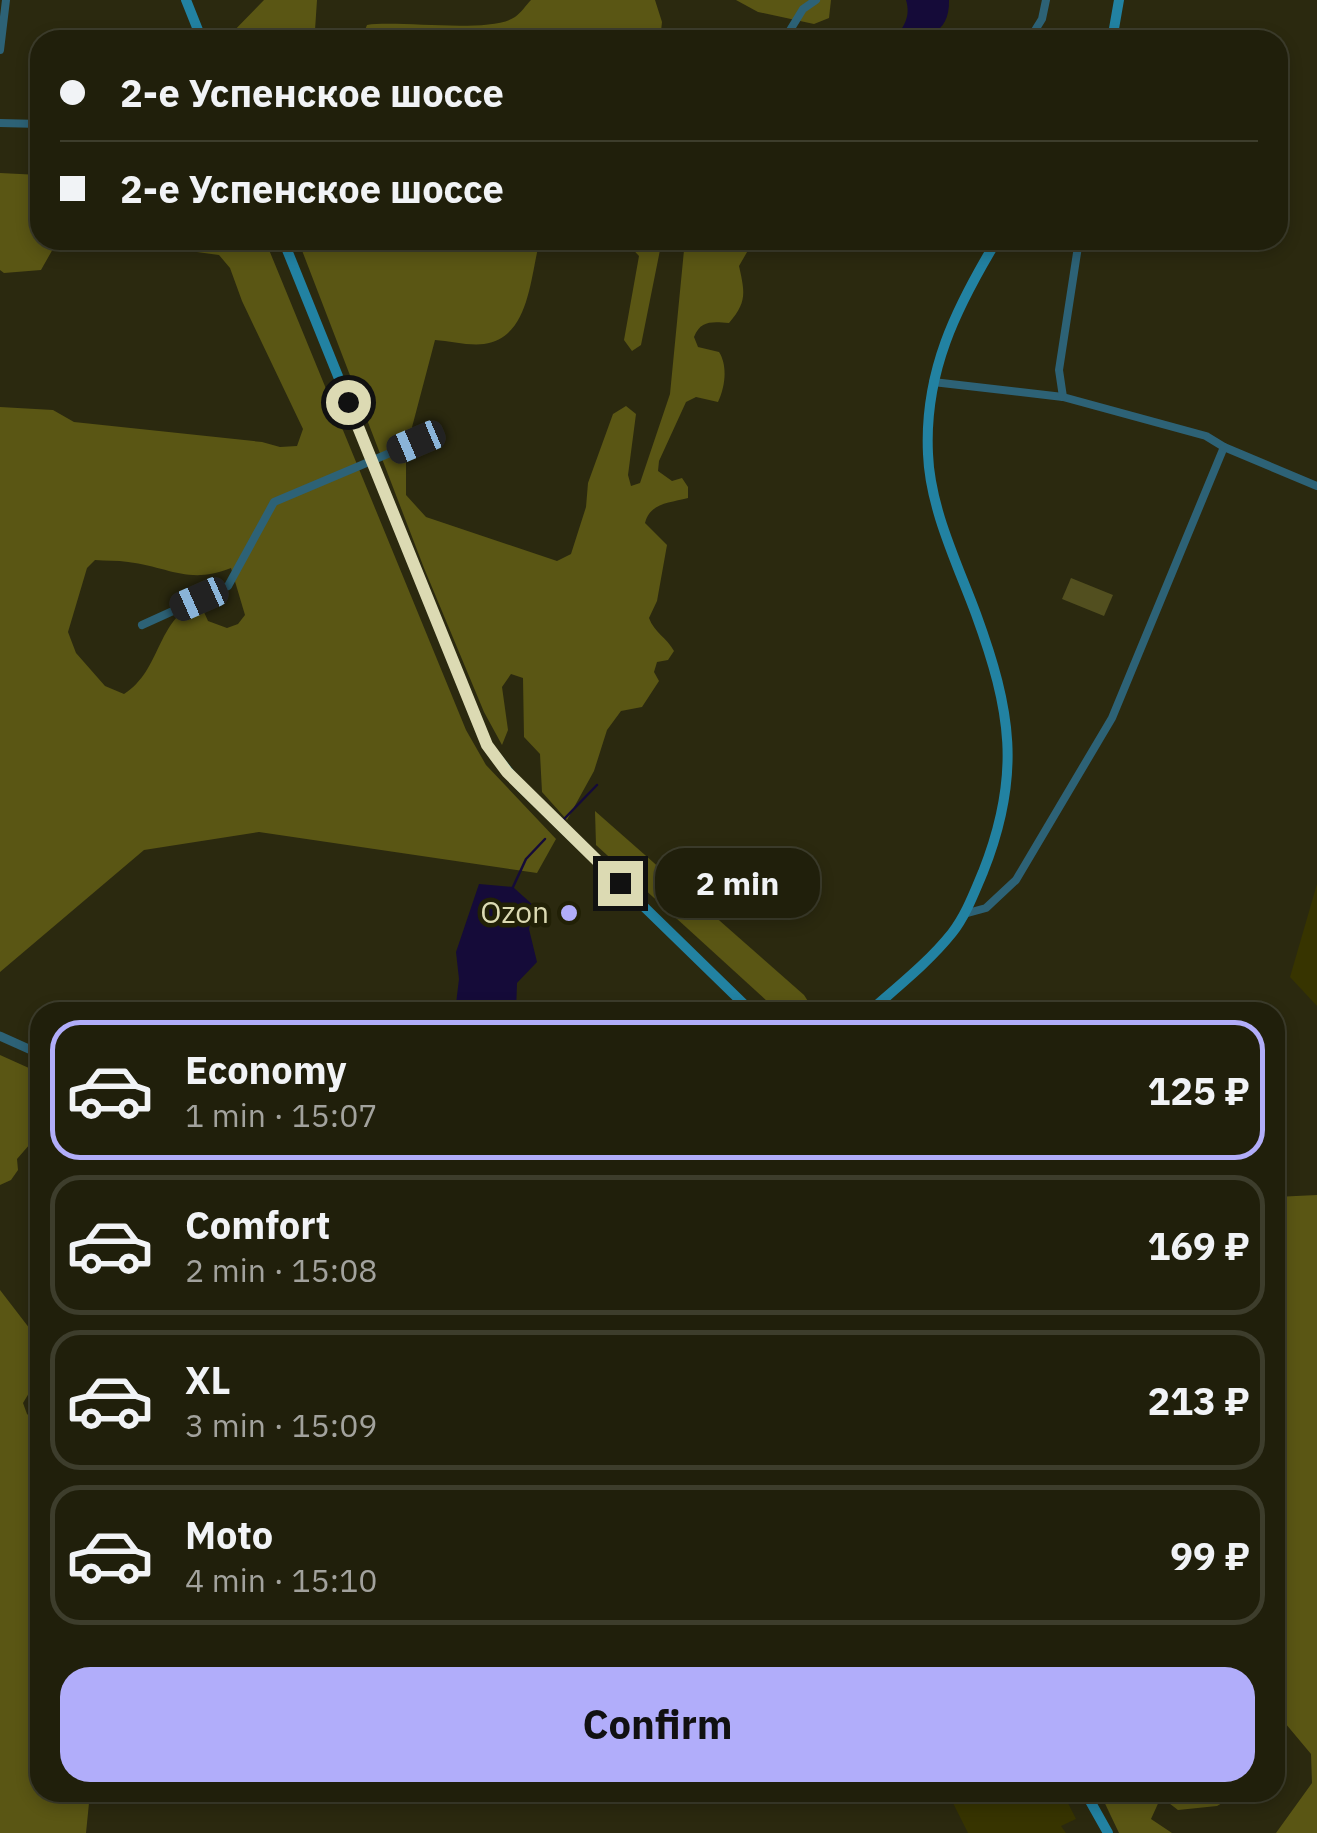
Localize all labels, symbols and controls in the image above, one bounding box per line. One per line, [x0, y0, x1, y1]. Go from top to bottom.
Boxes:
text: 2-е Успенское шоссе [120, 68, 504, 117]
text: 2-е Успенское шоссе [120, 164, 504, 213]
route start [326, 380, 371, 425]
car [383, 416, 449, 468]
car [165, 573, 233, 625]
callout: 2 min [655, 848, 820, 918]
route end [598, 861, 643, 906]
text: 2 min [696, 862, 779, 904]
place label: Ozon [480, 892, 549, 931]
marker: Ozon [558, 902, 580, 924]
icon: car [65, 1045, 155, 1135]
text: Economy [185, 1045, 347, 1094]
text: 125 ₽ [1148, 1066, 1250, 1115]
text: 1 min · 15:07 [185, 1094, 378, 1136]
icon: car [65, 1200, 155, 1290]
text: Comfort [185, 1200, 330, 1249]
text: 169 ₽ [1148, 1221, 1250, 1270]
text: 2 min · 15:08 [185, 1249, 378, 1291]
icon: car [65, 1355, 155, 1445]
text: XL [185, 1355, 231, 1404]
text: 213 ₽ [1148, 1376, 1250, 1425]
text: 3 min · 15:09 [185, 1404, 378, 1446]
icon: car [65, 1510, 155, 1600]
text: Moto [185, 1510, 273, 1559]
text: 99 ₽ [1170, 1531, 1250, 1580]
text: 4 min · 15:10 [185, 1559, 378, 1601]
button: Confirm [60, 1667, 1255, 1782]

